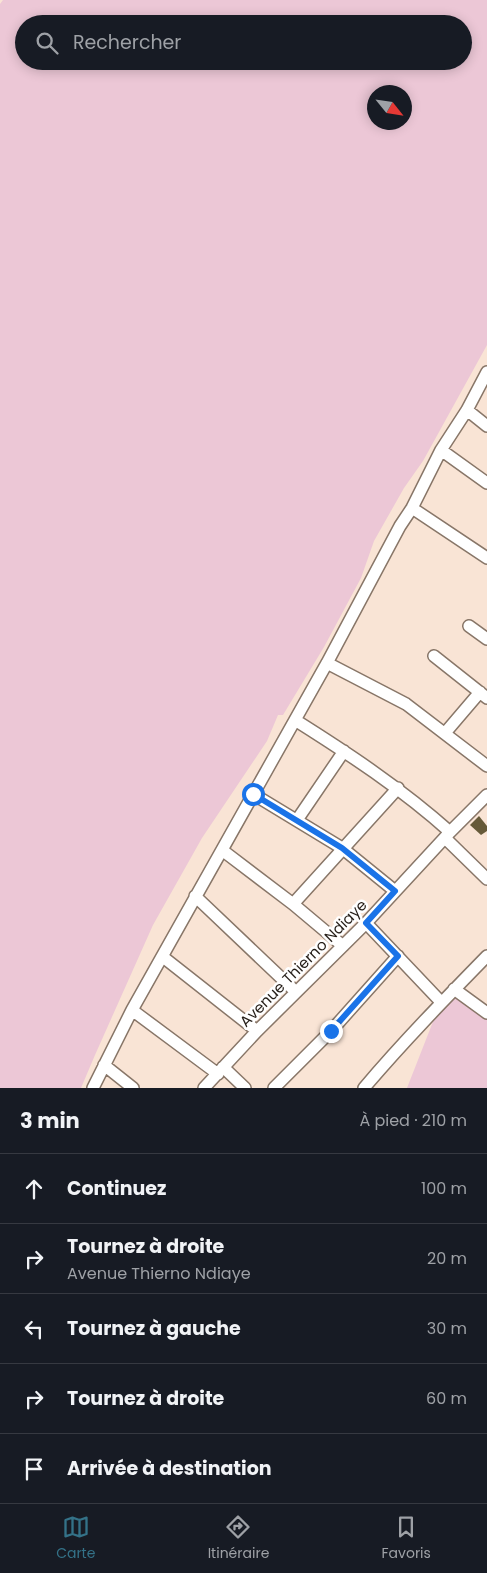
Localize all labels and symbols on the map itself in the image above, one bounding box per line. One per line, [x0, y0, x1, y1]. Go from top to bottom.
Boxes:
north arrow [367, 85, 412, 130]
route start [242, 783, 265, 806]
street label: Avenue Thierno Ndiaye [235, 895, 371, 1031]
route end [320, 1020, 343, 1043]

